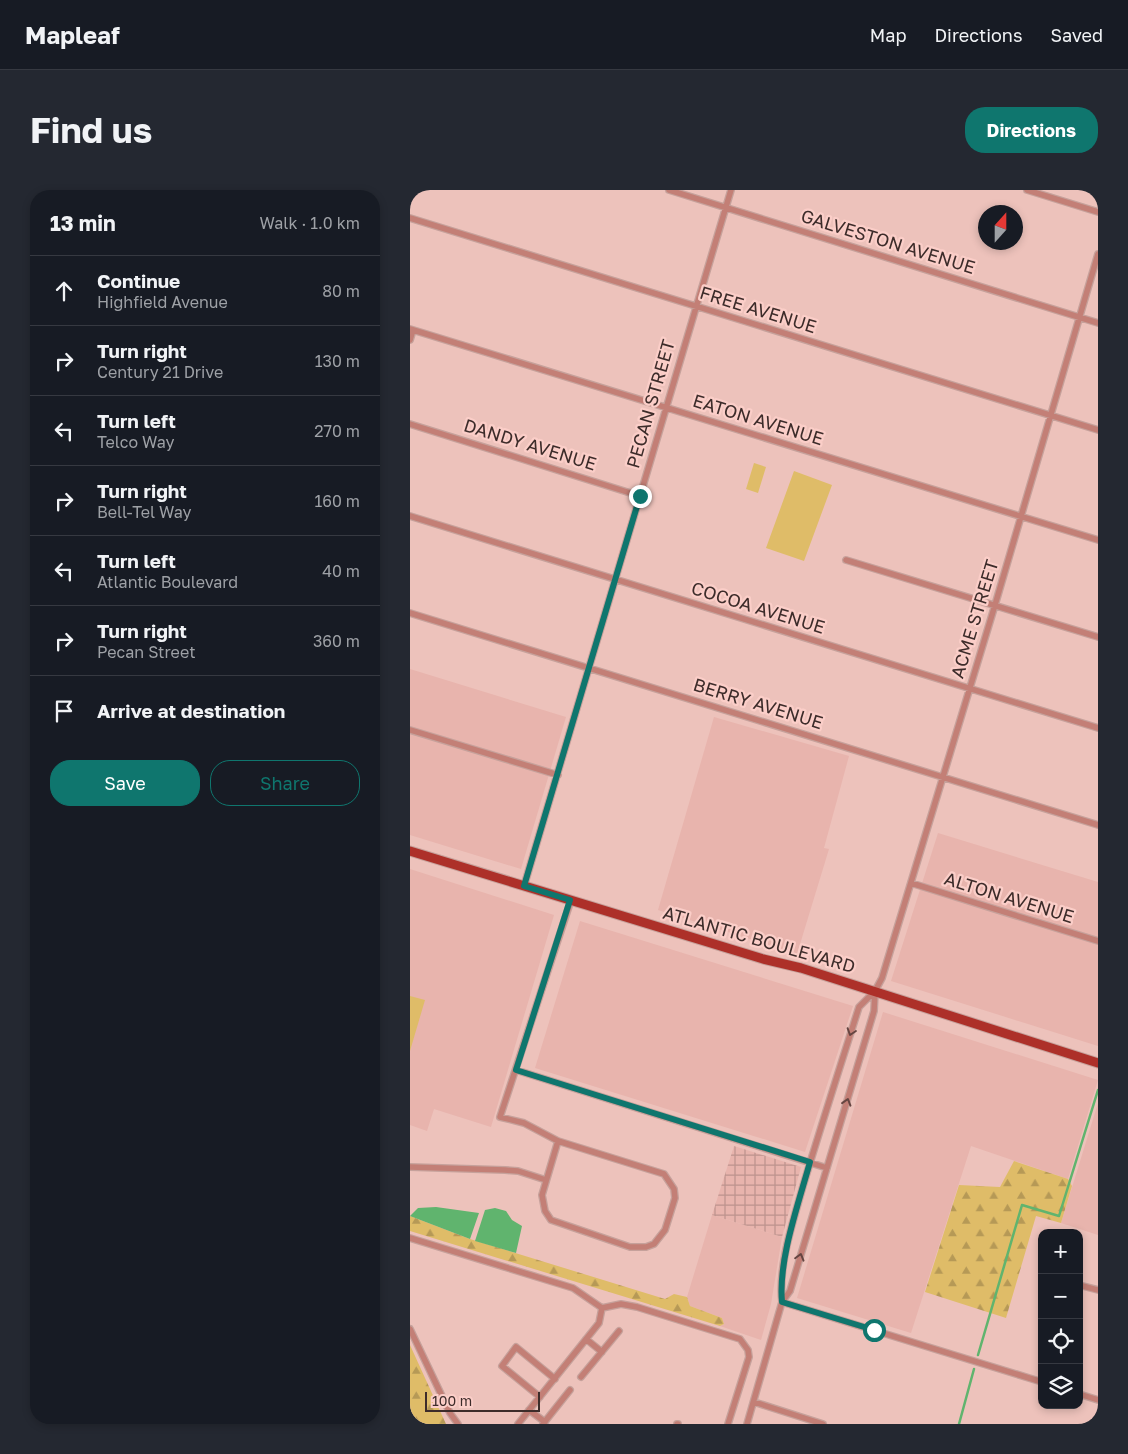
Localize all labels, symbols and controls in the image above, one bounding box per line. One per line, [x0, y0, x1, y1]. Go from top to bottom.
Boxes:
text: Mapleaf [25, 20, 120, 49]
text: Map [870, 24, 906, 46]
text: Directions [934, 24, 1022, 46]
text: Saved [1050, 24, 1103, 46]
button: Directions [965, 107, 1098, 153]
text: Find us [30, 109, 152, 151]
street label: GALVESTON AVENUE [799, 204, 978, 278]
north arrow [978, 205, 1023, 250]
text: 13 min [50, 210, 116, 236]
text: Walk · 1.0 km [260, 213, 360, 233]
text: Continue [97, 269, 180, 292]
icon: ahead [50, 277, 78, 305]
text: 80 m [322, 281, 360, 301]
street label: FREE AVENUE [697, 281, 819, 337]
text: Highfield Avenue [97, 292, 228, 312]
street label: PECAN STREET [621, 337, 679, 471]
text: Turn right [97, 339, 187, 362]
icon: right [50, 347, 78, 375]
text: 130 m [315, 351, 360, 371]
text: Century 21 Drive [97, 362, 223, 382]
street label: EATON AVENUE [690, 389, 826, 449]
text: Turn left [97, 409, 176, 432]
street label: DANDY AVENUE [461, 413, 599, 475]
icon: left [50, 417, 78, 445]
text: 270 m [314, 421, 360, 441]
text: Telco Way [97, 432, 174, 452]
text: Turn right [97, 479, 187, 502]
route end [629, 485, 652, 508]
icon: right [50, 487, 78, 515]
text: 160 m [314, 491, 360, 511]
text: Bell-Tel Way [97, 502, 191, 522]
text: Turn left [97, 549, 176, 572]
icon: left [50, 557, 78, 585]
street label: ACME STREET [946, 557, 1003, 681]
text: 40 m [322, 561, 360, 581]
text: Atlantic Boulevard [97, 572, 238, 592]
street label: COCOA AVENUE [689, 576, 828, 638]
text: Turn right [97, 619, 187, 642]
icon: right [50, 627, 78, 655]
text: 360 m [313, 631, 360, 651]
text: Pecan Street [97, 642, 196, 662]
street label: BERRY AVENUE [691, 673, 826, 733]
icon: arrive [50, 697, 78, 725]
text: Arrive at destination [97, 699, 285, 722]
button: Save [50, 760, 200, 806]
button: Share [210, 760, 360, 806]
street label: ALTON AVENUE [942, 867, 1077, 927]
street label: ATLANTIC BOULEVARD [661, 901, 858, 977]
one-way arrow [847, 1027, 857, 1035]
one-way arrow [841, 1098, 851, 1106]
map controls [1038, 1229, 1083, 1409]
button: + [1038, 1229, 1083, 1274]
one-way arrow [794, 1254, 804, 1262]
button: − [1038, 1274, 1083, 1319]
route start [863, 1319, 886, 1342]
button: locate [1038, 1319, 1083, 1364]
button: layers [1038, 1364, 1083, 1409]
scale bar [425, 1389, 540, 1412]
text: 100 m [432, 1392, 472, 1409]

